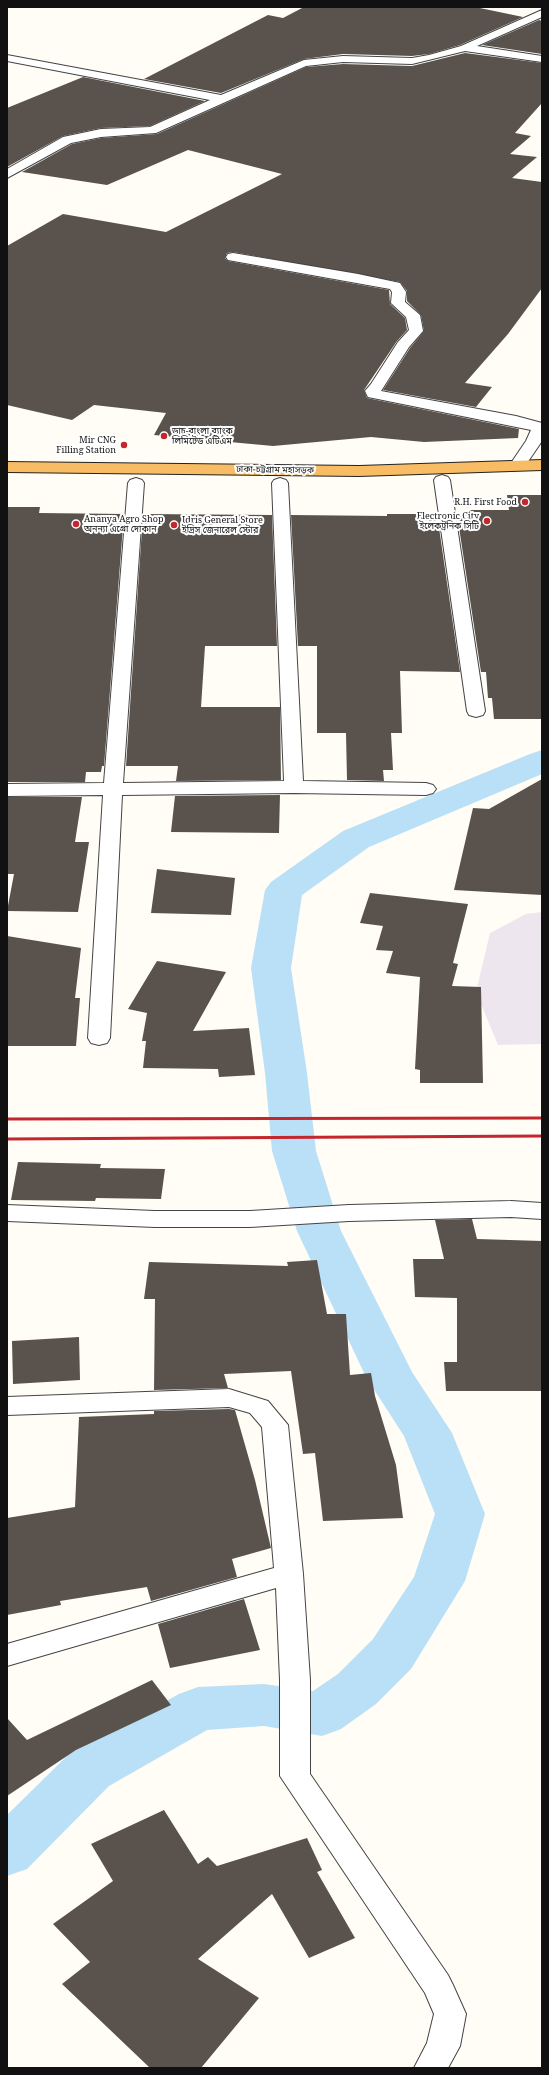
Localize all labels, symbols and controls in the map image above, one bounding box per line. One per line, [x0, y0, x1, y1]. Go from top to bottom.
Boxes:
place label: ডাচ-বাংলা ব্যাংক লিমিটেড এটিএম [172, 426, 233, 447]
marker: ডাচ-বাংলা ব্যাংক লিমিটেড এটিএম [159, 431, 169, 441]
place label: Mir CNG Filling Station [56, 435, 116, 456]
marker: Mir CNG Filling Station [119, 440, 129, 450]
street label: ঢাকা-চট্টগ্রাম মহাসড়ক [236, 464, 314, 476]
place label: R.H. First Food [454, 497, 517, 507]
marker: R.H. First Food [520, 497, 530, 507]
place label: Electronic City ইলেকট্রনিক সিটি [417, 511, 479, 532]
place label: Ananya Agro Shop অনন্যা এগ্রো দোকান [84, 514, 163, 535]
place label: Idris General Store ইদ্রিস জেনারেল স্টোর [182, 515, 263, 536]
marker: Electronic City ইলেকট্রনিক সিটি [482, 516, 492, 526]
marker: Ananya Agro Shop অনন্যা এগ্রো দোকান [71, 519, 81, 529]
marker: Idris General Store ইদ্রিস জেনারেল স্টোর [169, 520, 179, 530]

